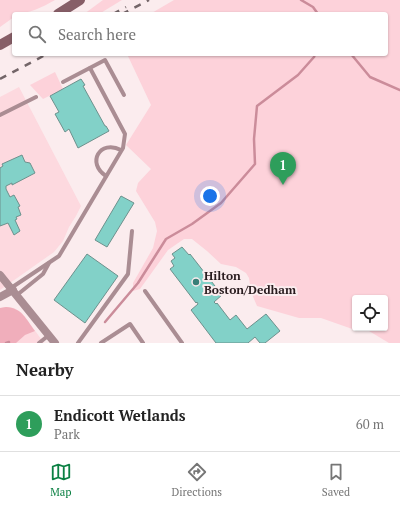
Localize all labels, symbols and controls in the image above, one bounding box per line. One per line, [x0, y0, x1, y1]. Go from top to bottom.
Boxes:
search box [12, 12, 388, 56]
icon: search [26, 23, 48, 45]
text: Search here [58, 24, 136, 44]
pin: 1 [270, 152, 296, 185]
your location [200, 186, 220, 206]
place label: Hilton Boston/Dedham [204, 268, 296, 297]
marker: Hilton Boston/Dedham [191, 277, 201, 287]
map controls [352, 295, 388, 331]
button: locate [352, 295, 388, 331]
text: Nearby [16, 358, 74, 381]
text: Endicott Wetlands [54, 405, 186, 425]
text: 1 [25, 415, 33, 433]
text: 60 m [356, 415, 384, 433]
text: Park [54, 425, 80, 443]
tab: Map [50, 461, 72, 499]
tab: Directions [171, 461, 222, 499]
tab: Saved [322, 461, 350, 499]

